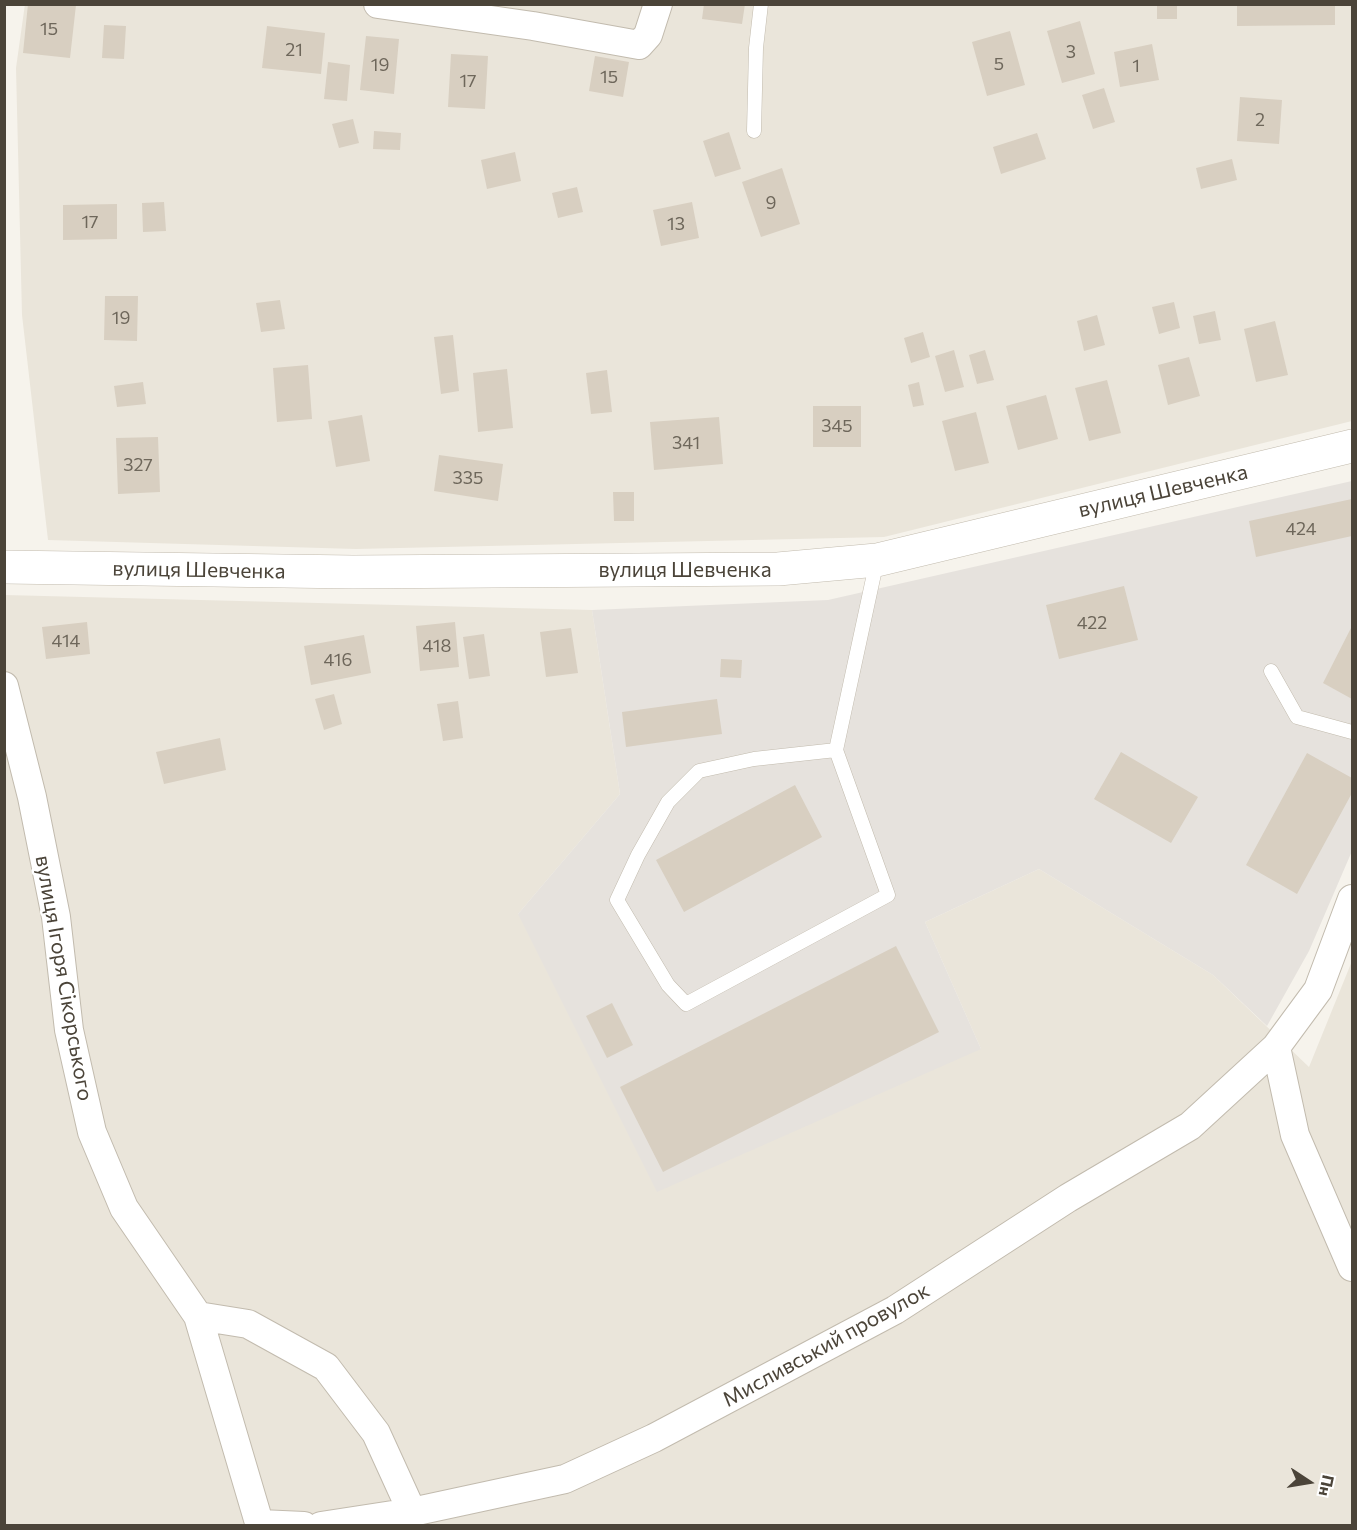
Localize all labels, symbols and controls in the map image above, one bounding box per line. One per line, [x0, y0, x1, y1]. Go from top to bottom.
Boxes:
house number: 15 [40, 18, 58, 40]
house number: 21 [285, 39, 303, 61]
house number: 3 [1066, 41, 1076, 63]
house number: 5 [994, 53, 1004, 75]
house number: 19 [371, 54, 389, 76]
house number: 1 [1132, 55, 1140, 77]
house number: 15 [600, 66, 618, 88]
house number: 17 [459, 70, 477, 92]
house number: 2 [1255, 109, 1265, 131]
house number: 9 [766, 192, 776, 214]
house number: 17 [81, 211, 99, 233]
house number: 13 [667, 213, 685, 235]
house number: 19 [112, 307, 130, 329]
house number: 345 [821, 415, 853, 437]
house number: 341 [672, 432, 700, 454]
house number: 327 [123, 454, 153, 476]
street label: вулиця Шевченка [1076, 459, 1250, 523]
house number: 335 [453, 467, 483, 489]
house number: 424 [1285, 518, 1317, 540]
street label: вулиця Шевченка [112, 556, 286, 584]
street label: вулиця Шевченка [598, 557, 772, 583]
house number: 422 [1077, 612, 1107, 634]
house number: 414 [52, 630, 80, 652]
house number: 418 [423, 635, 451, 657]
house number: 416 [324, 649, 352, 671]
street label: вулиця Ігоря Сікорського [30, 853, 98, 1103]
street label: Мисливський провулок [718, 1278, 934, 1412]
north arrow [1279, 1452, 1339, 1512]
text: Пн [1316, 1473, 1339, 1498]

